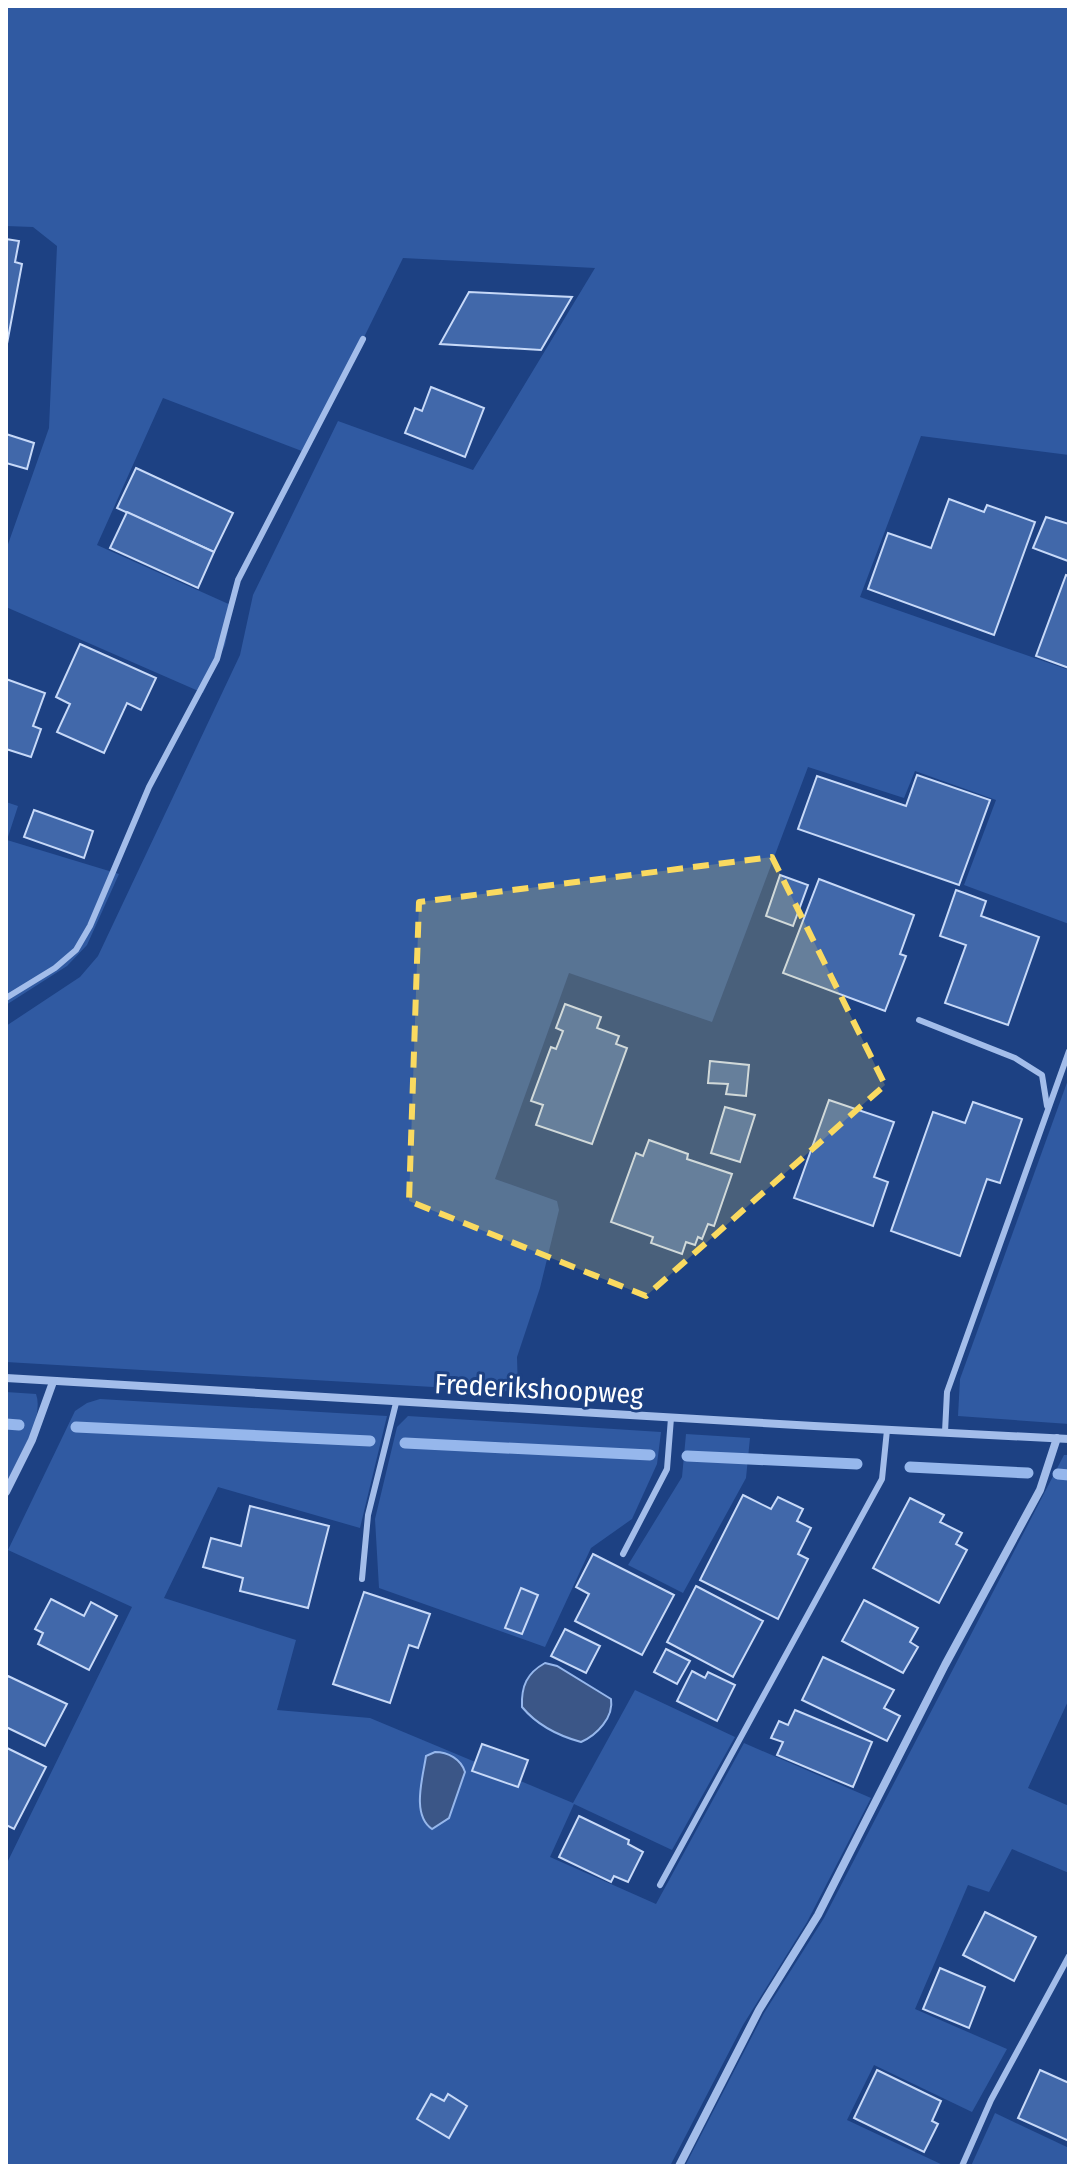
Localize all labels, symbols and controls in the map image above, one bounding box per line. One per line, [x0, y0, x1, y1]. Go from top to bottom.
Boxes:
street label: Frederikshoopweg [434, 1367, 645, 1411]

